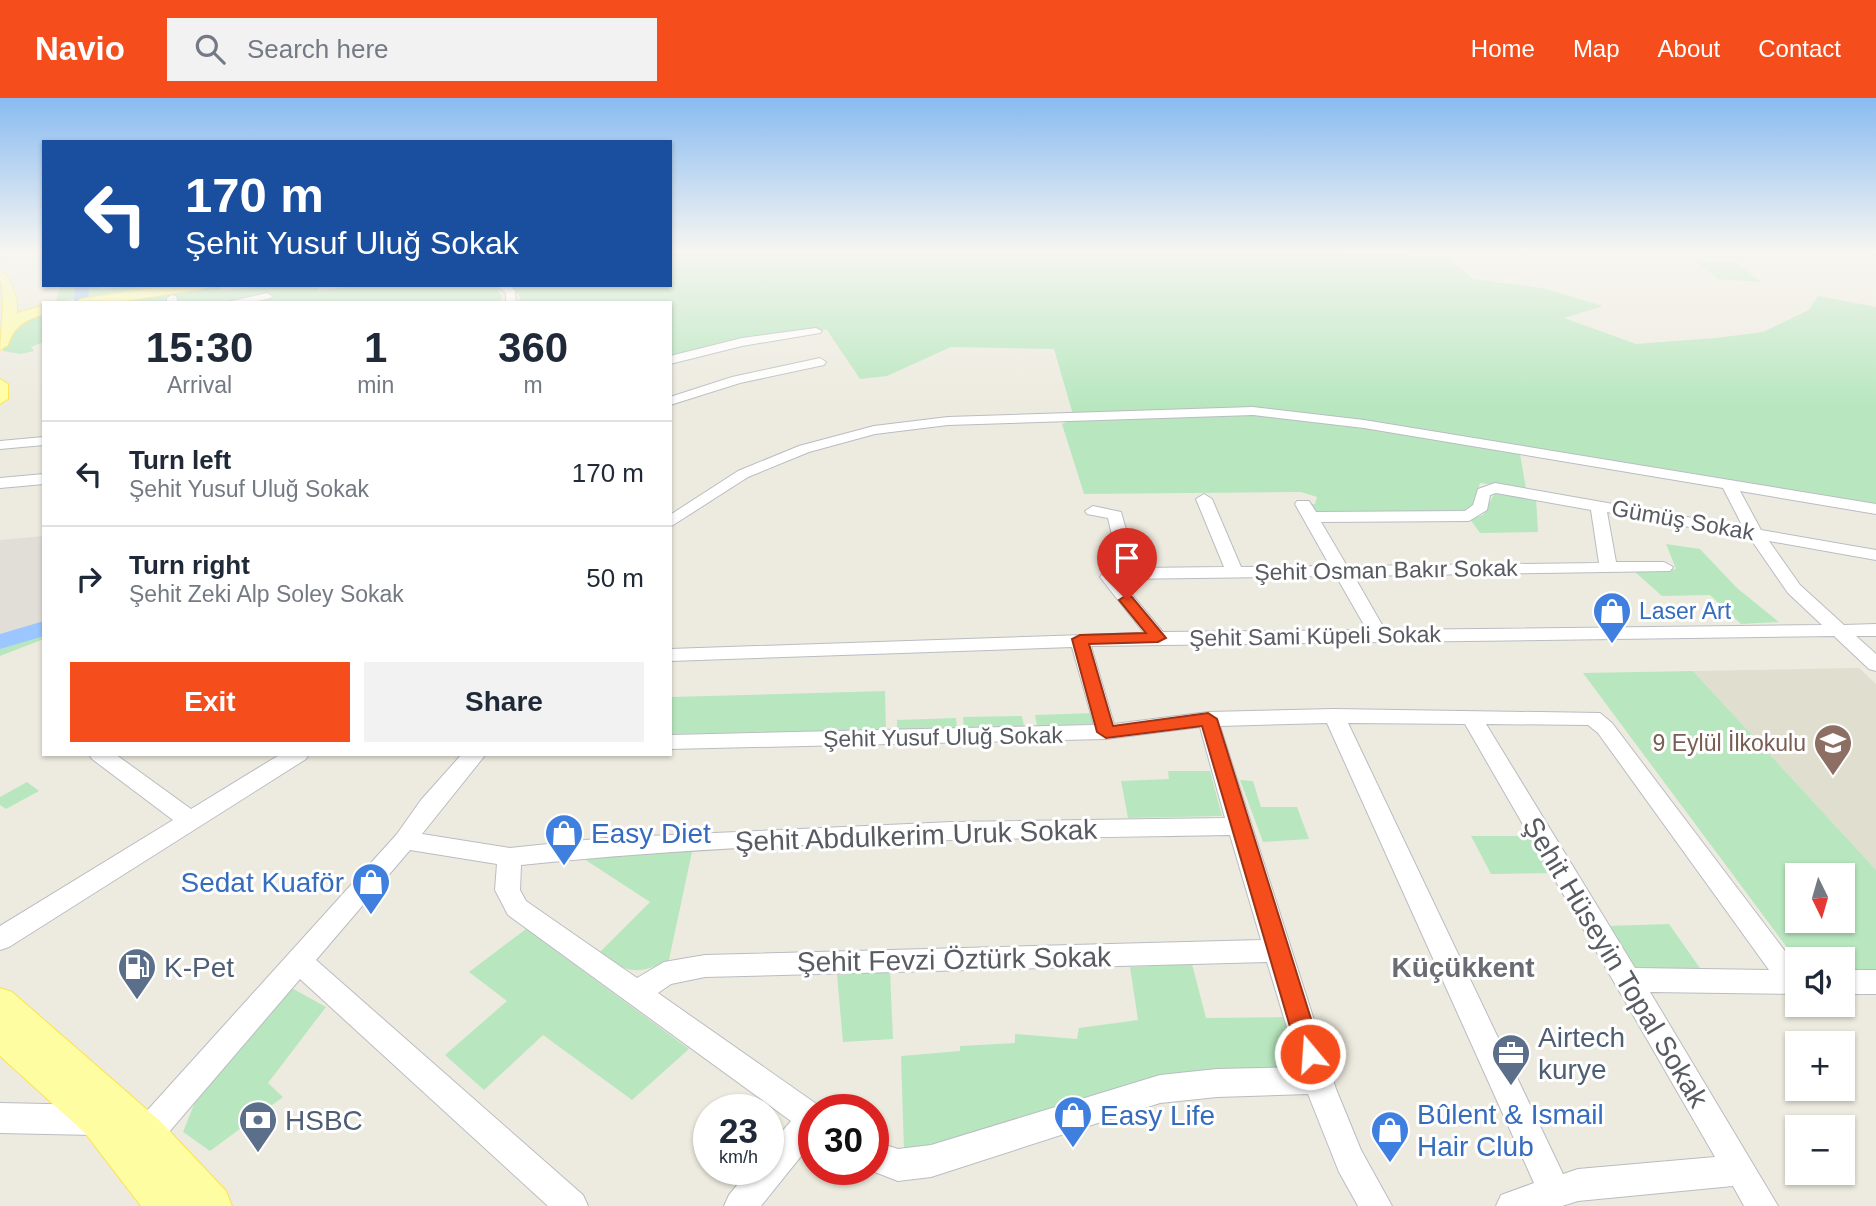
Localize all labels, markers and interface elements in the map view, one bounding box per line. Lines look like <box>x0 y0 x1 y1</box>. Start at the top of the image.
search box <box>167 18 657 81</box>
text: Navio <box>35 30 125 67</box>
icon: search <box>191 30 229 68</box>
text: Search here <box>247 34 389 64</box>
text: Home <box>1471 35 1535 62</box>
text: Map <box>1573 35 1620 62</box>
text: About <box>1658 35 1720 62</box>
text: Contact <box>1758 35 1841 62</box>
icon: left <box>70 168 161 259</box>
text: 170 m <box>185 168 324 222</box>
text: Şehit Yusuf Uluğ Sokak <box>185 225 519 261</box>
text: 15:30 <box>146 324 253 371</box>
text: 1 <box>364 324 387 371</box>
text: 360 <box>498 324 568 371</box>
text: Arrival <box>167 372 232 398</box>
text: min <box>357 372 394 398</box>
text: m <box>524 372 543 398</box>
text: Turn left <box>129 445 231 475</box>
icon: left <box>70 455 108 493</box>
text: 170 m <box>572 458 644 488</box>
text: Şehit Yusuf Uluğ Sokak <box>129 476 369 502</box>
street label: Gümüş Sokak <box>1610 495 1757 545</box>
pin <box>1097 528 1157 600</box>
icon: arrive <box>1108 539 1146 577</box>
text: Turn right <box>129 550 250 580</box>
street label: Şehit Osman Bakır Sokak <box>1254 555 1518 585</box>
icon: right <box>70 560 108 598</box>
text: 50 m <box>586 563 644 593</box>
text: Şehit Zeki Alp Soley Sokak <box>129 581 404 607</box>
shop icon: Laser Art <box>1591 590 1633 645</box>
place label: Laser Art <box>1639 598 1732 624</box>
street label: Şehit Sami Küpeli Sokak <box>1189 621 1442 651</box>
button: Exit <box>70 662 350 742</box>
button: Share <box>364 662 644 742</box>
street label: Şehit Yusuf Uluğ Sokak <box>823 722 1064 752</box>
school or university icon: 9 Eylül İlkokulu <box>1812 722 1854 777</box>
place label: 9 Eylül İlkokulu <box>1653 730 1806 756</box>
shop icon: Easy Diet <box>543 812 585 867</box>
street label: Şehit Hüseyin Topal Sokak <box>1517 812 1715 1114</box>
street label: Şehit Abdulkerim Uruk Sokak <box>734 814 1099 857</box>
place label: Easy Diet <box>591 818 711 849</box>
shop icon: Sedat Kuaför <box>350 861 392 916</box>
north arrow <box>1785 863 1855 933</box>
map controls <box>1785 863 1855 1185</box>
place label: Sedat Kuaför <box>181 867 344 898</box>
street label: Şehit Fevzi Öztürk Sokak <box>797 941 1112 978</box>
fuel station icon: K-Pet <box>116 946 158 1001</box>
button: sound <box>1785 947 1855 1017</box>
place label: K-Pet <box>164 952 234 983</box>
district label: Küçükkent <box>1391 952 1535 983</box>
position arrow <box>1273 1017 1347 1091</box>
place label: Airtech kurye <box>1538 1022 1625 1085</box>
button: + <box>1785 1031 1855 1101</box>
office icon: Airtech kurye <box>1490 1032 1532 1087</box>
speed limit sign: 30 <box>798 1094 889 1185</box>
shop icon: Easy Life <box>1052 1094 1094 1149</box>
bank icon: HSBC <box>237 1099 279 1154</box>
place label: Bûlent & Ismail Hair Club <box>1417 1099 1604 1162</box>
place label: Easy Life <box>1100 1100 1215 1131</box>
place label: HSBC <box>285 1105 363 1136</box>
shop icon: Bûlent & Ismail Hair Club <box>1369 1109 1411 1164</box>
text: 23 <box>719 1111 758 1150</box>
button: − <box>1785 1115 1855 1185</box>
text: km/h <box>719 1147 758 1167</box>

